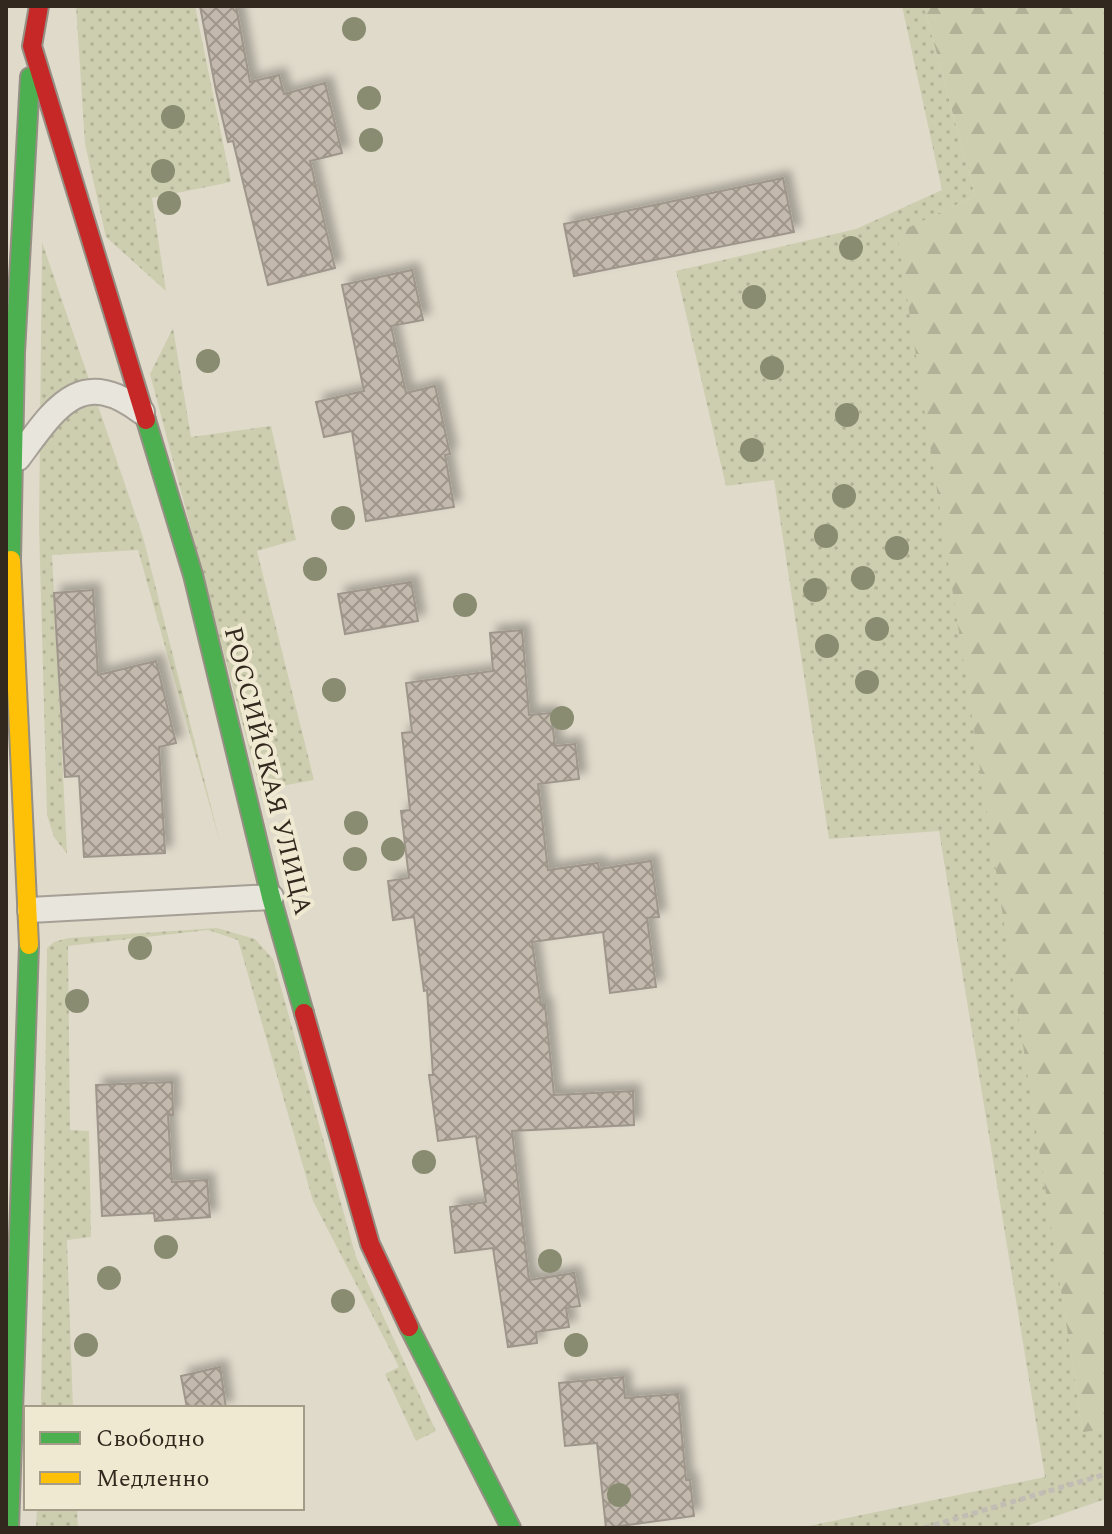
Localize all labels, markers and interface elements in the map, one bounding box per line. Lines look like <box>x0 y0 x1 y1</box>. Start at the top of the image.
street label: РОССИЙСКАЯ УЛИЦА <box>213 622 323 920</box>
legend <box>24 1406 304 1510</box>
text: Свободно <box>96 1421 205 1457</box>
text: Медленно <box>96 1461 209 1497</box>

